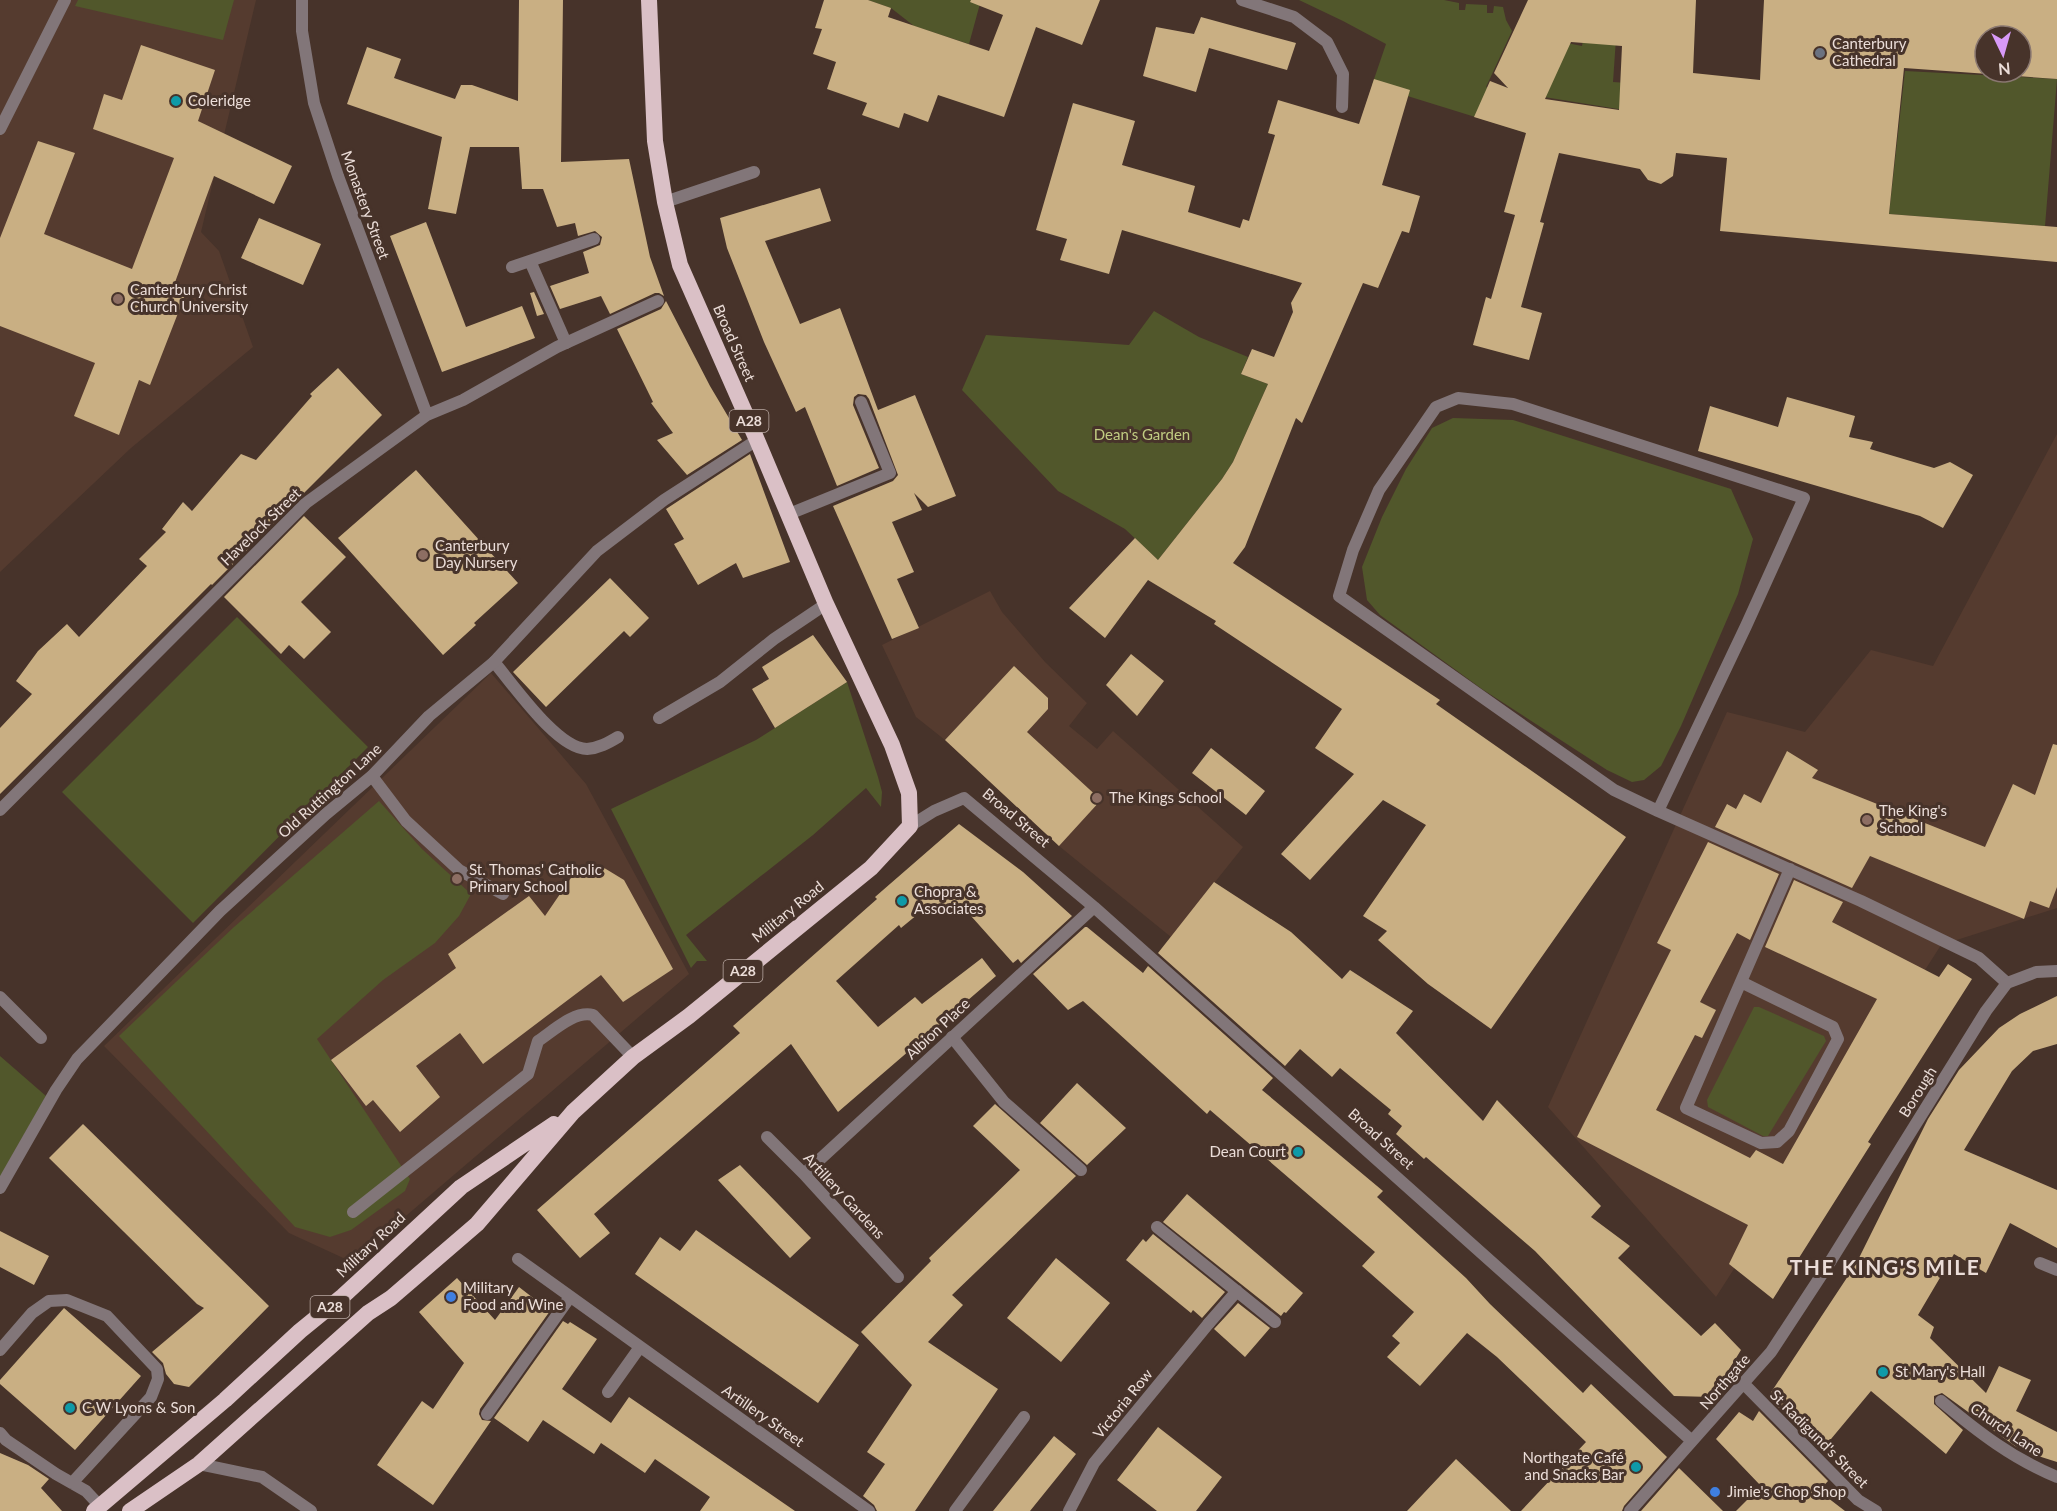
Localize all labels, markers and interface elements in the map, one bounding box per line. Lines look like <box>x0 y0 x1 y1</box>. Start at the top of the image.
north arrow <box>1973 24 2033 84</box>
place label: Canterbury Cathedral <box>1832 34 1907 69</box>
marker: Canterbury Cathedral <box>1813 46 1827 60</box>
text: N <box>1997 59 2011 79</box>
place label: Coleridge <box>188 91 251 109</box>
marker: Coleridge <box>169 94 183 108</box>
street label: Monastery Street <box>338 148 394 262</box>
place label: Canterbury Christ Church University <box>130 280 248 315</box>
marker: Canterbury Christ Church University <box>111 292 125 306</box>
street label: Broad Street <box>710 301 760 384</box>
road number: A28 <box>730 410 768 432</box>
park label: Dean's Garden <box>1094 425 1190 443</box>
street label: Havelock Street <box>217 483 304 569</box>
place label: Canterbury Day Nursery <box>435 536 518 571</box>
marker: Canterbury Day Nursery <box>416 548 430 562</box>
street label: Old Ruttington Lane <box>274 739 385 841</box>
street label: Broad Street <box>979 784 1054 851</box>
place label: The Kings School <box>1109 788 1222 806</box>
marker: The Kings School <box>1090 791 1104 805</box>
place label: The King's School <box>1879 801 1947 836</box>
marker: The King's School <box>1860 813 1874 827</box>
place label: St. Thomas' Catholic Primary School <box>469 860 602 895</box>
marker: St. Thomas' Catholic Primary School <box>450 872 464 886</box>
street label: Military Road <box>748 877 827 946</box>
place label: Chopra & Associates <box>914 882 984 917</box>
marker: Chopra & Associates <box>895 894 909 908</box>
road number: A28 <box>724 960 762 982</box>
street label: Albion Place <box>901 994 973 1063</box>
street label: Borough <box>1895 1063 1940 1120</box>
street label: Broad Street <box>1345 1104 1419 1173</box>
place label: Dean Court <box>1210 1142 1287 1160</box>
marker: Dean Court <box>1291 1145 1305 1159</box>
street label: Artillery Gardens <box>800 1149 889 1242</box>
street label: Military Road <box>332 1208 408 1281</box>
district label: THE KING'S MILE <box>1790 1254 1980 1279</box>
place label: Military Food and Wine <box>463 1278 563 1313</box>
marker: Military Food and Wine <box>444 1290 458 1304</box>
road number: A28 <box>310 1296 350 1318</box>
street label: Northgate <box>1695 1350 1753 1413</box>
place label: St Mary's Hall <box>1895 1362 1985 1380</box>
street label: Victoria Row <box>1089 1365 1156 1442</box>
marker: St Mary's Hall <box>1876 1365 1890 1379</box>
street label: Artillery Street <box>719 1380 809 1450</box>
street label: St Radigund's Street <box>1767 1385 1873 1492</box>
place label: C W Lyons & Son <box>82 1398 195 1416</box>
street label: Church Lane <box>1967 1399 2046 1460</box>
marker: C W Lyons & Son <box>63 1401 77 1415</box>
place label: Northgate Café and Snacks Bar <box>1523 1448 1625 1483</box>
marker: Northgate Café and Snacks Bar <box>1629 1460 1643 1474</box>
place label: Jimie's Chop Shop <box>1727 1482 1846 1500</box>
marker: Jimie's Chop Shop <box>1708 1485 1722 1499</box>

